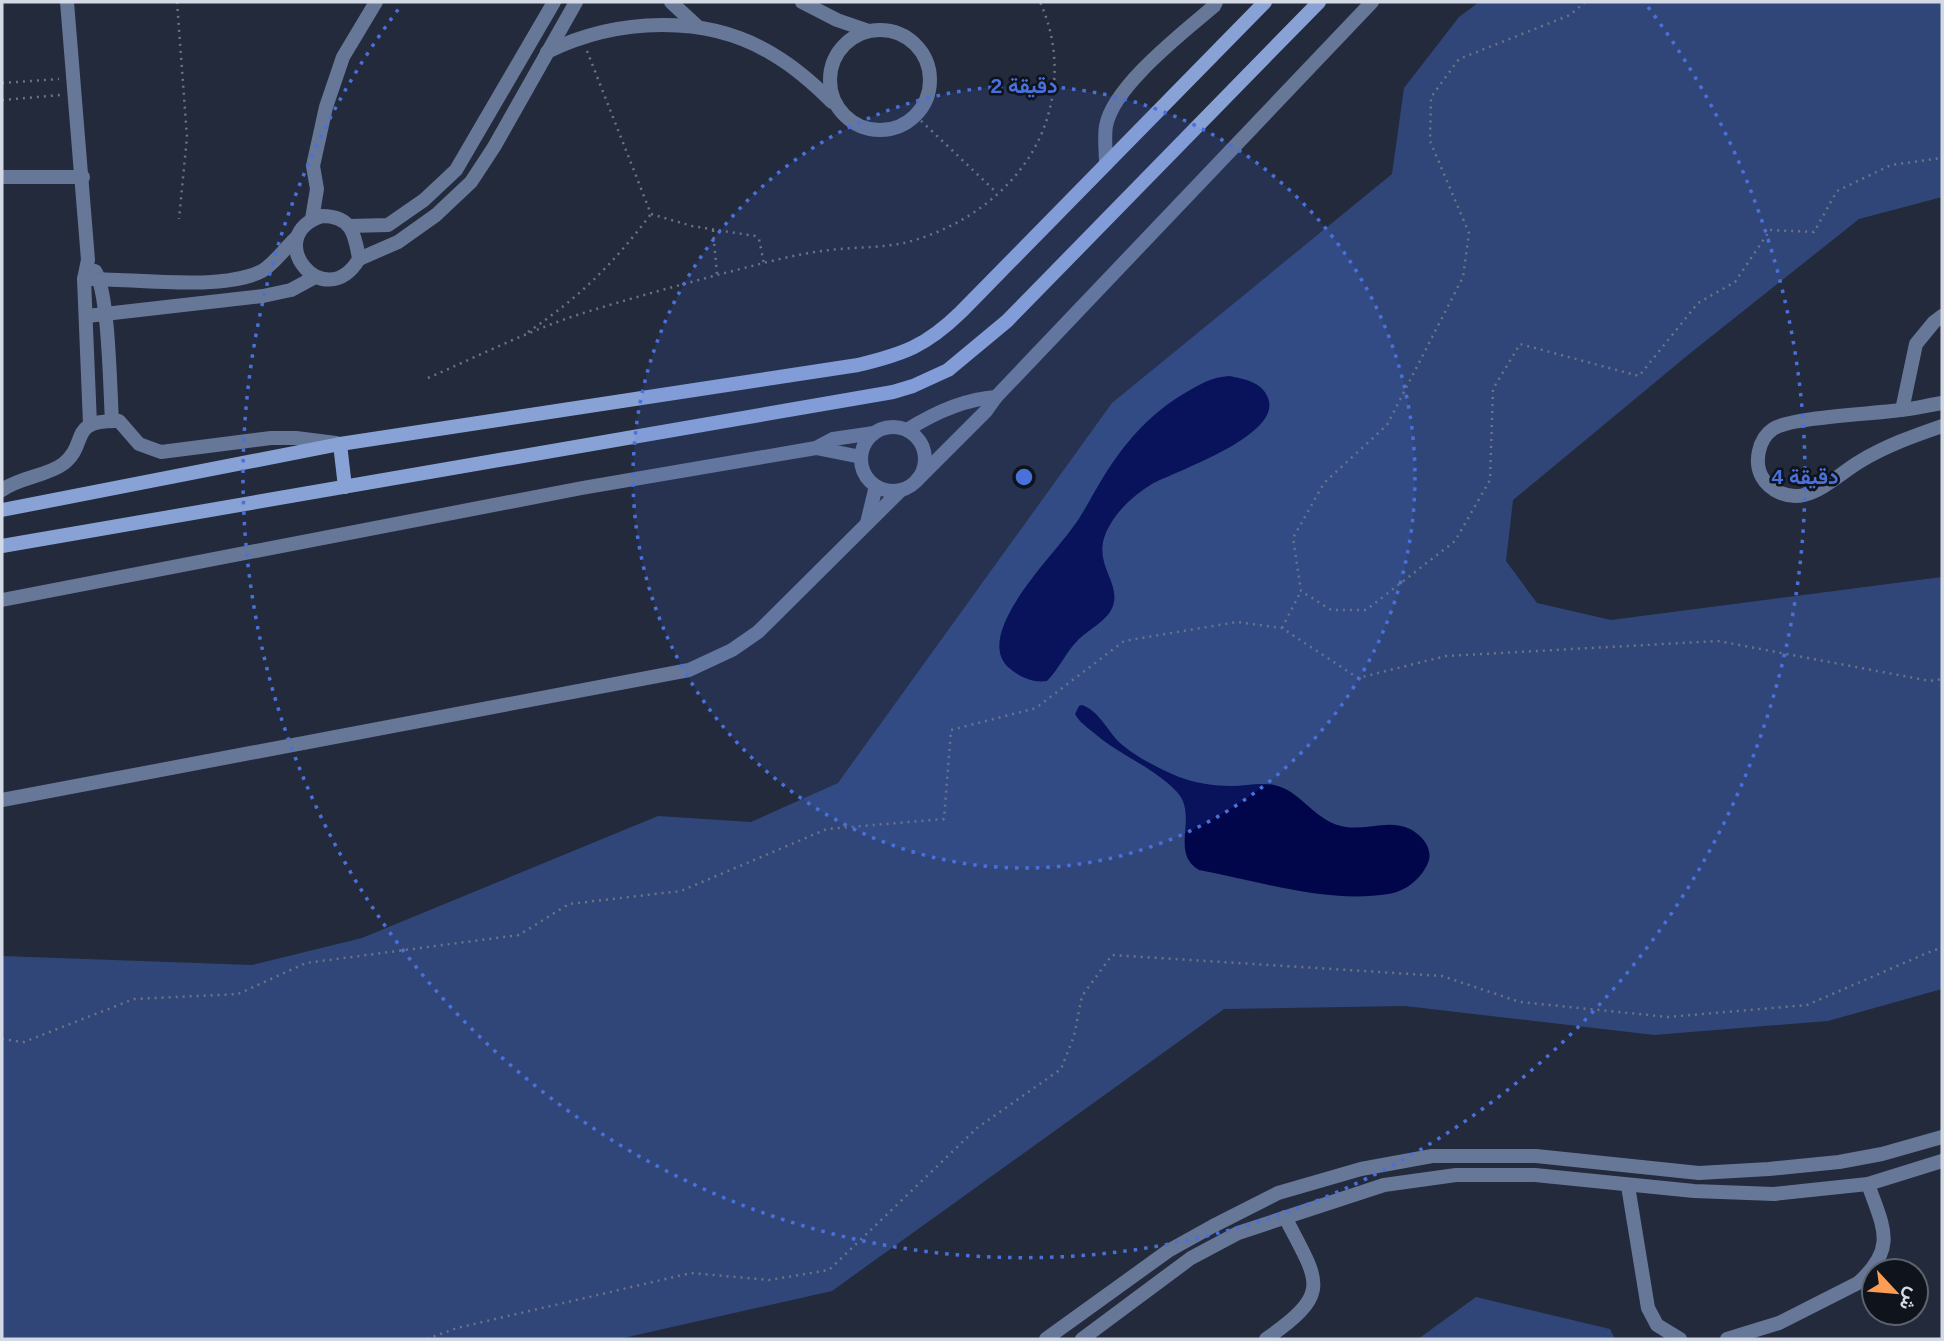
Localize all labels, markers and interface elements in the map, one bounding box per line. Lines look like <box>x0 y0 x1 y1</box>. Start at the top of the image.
text: 2 دقيقة <box>990 74 1058 98</box>
centre of rings <box>1012 465 1036 489</box>
text: 4 دقيقة <box>1771 465 1839 489</box>
north arrow <box>1860 1257 1930 1327</box>
text: ش <box>1894 1284 1924 1314</box>

